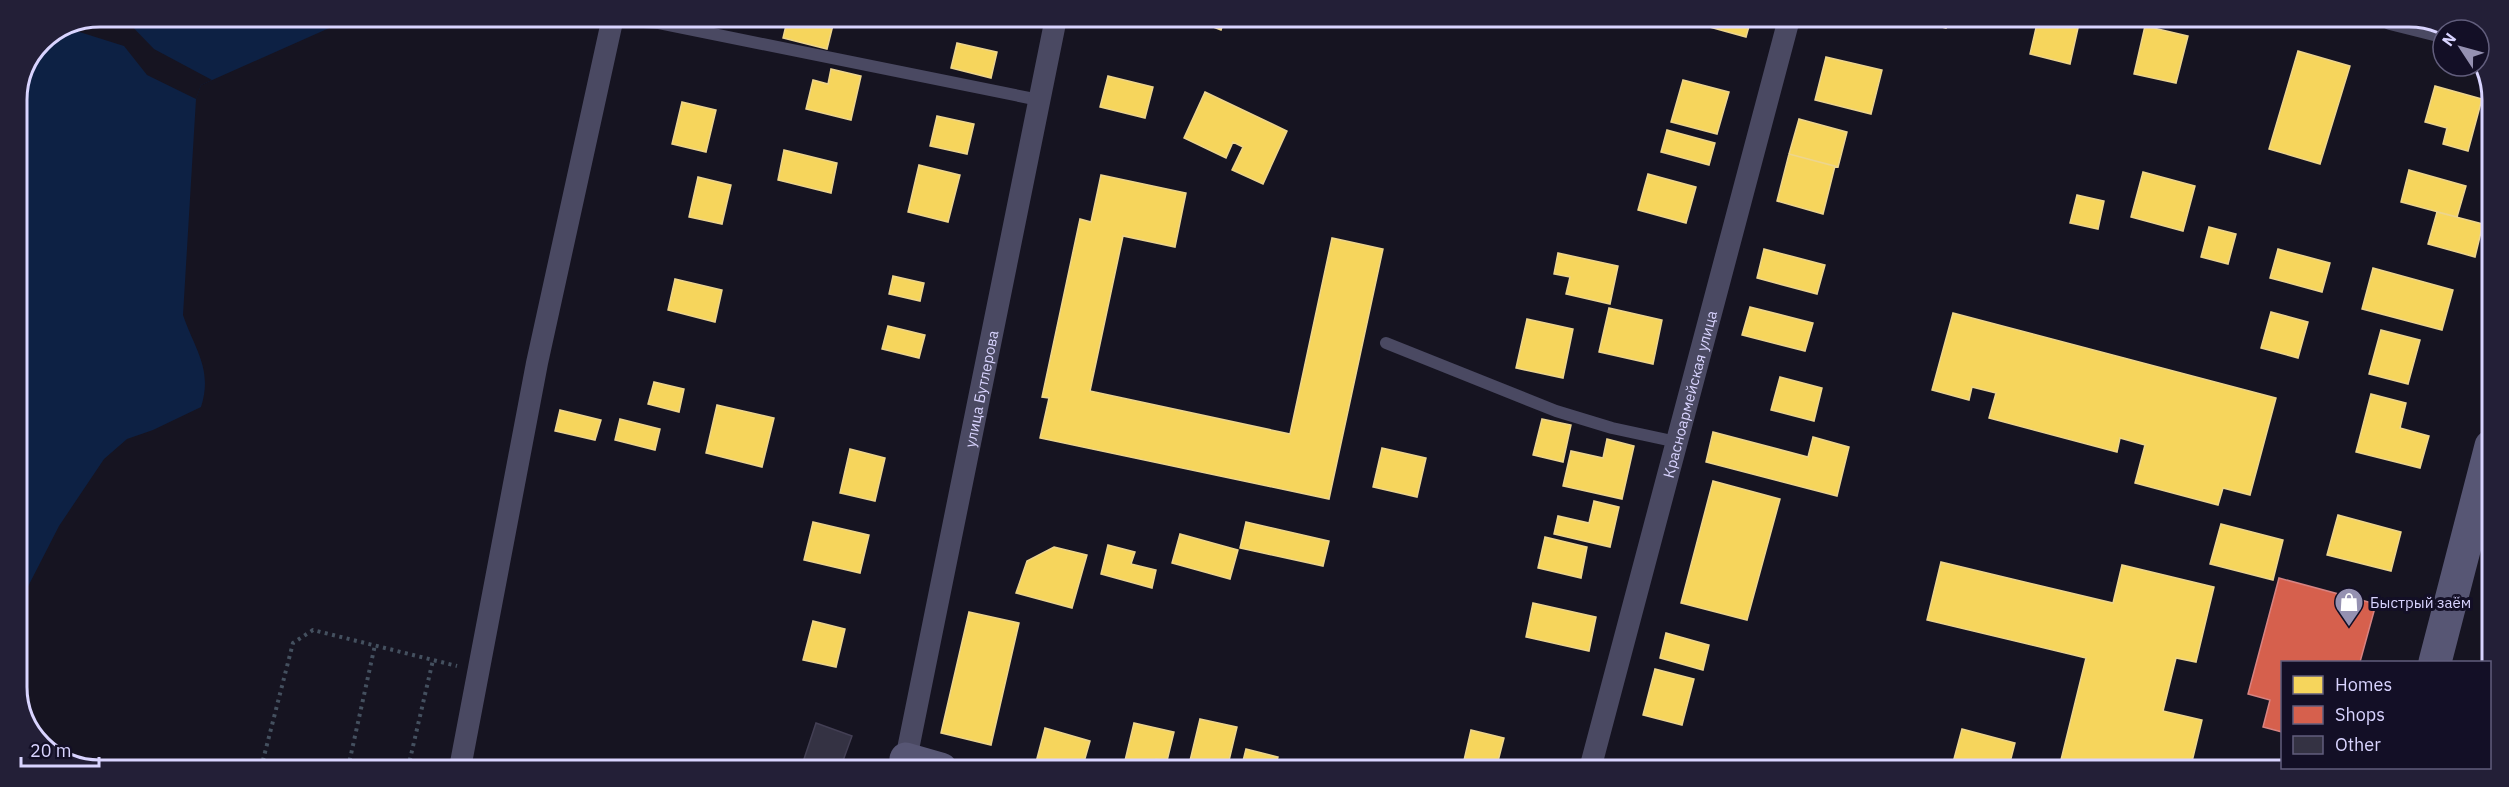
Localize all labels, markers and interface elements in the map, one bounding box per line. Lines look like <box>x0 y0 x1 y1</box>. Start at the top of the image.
north arrow <box>2431 18 2491 78</box>
text: N <box>2437 29 2460 50</box>
street label: Красноармейская улица <box>1658 308 1721 480</box>
street label: улица Бутлерова <box>960 329 1002 449</box>
shop icon: Быстрый заём <box>2333 586 2365 628</box>
place label: Быстрый заём <box>2370 593 2471 612</box>
legend <box>2281 661 2491 769</box>
text: Homes <box>2335 673 2392 696</box>
text: Shops <box>2335 703 2385 726</box>
scale bar <box>21 730 99 768</box>
text: Other <box>2335 733 2381 756</box>
text: 20 m <box>30 739 72 762</box>

